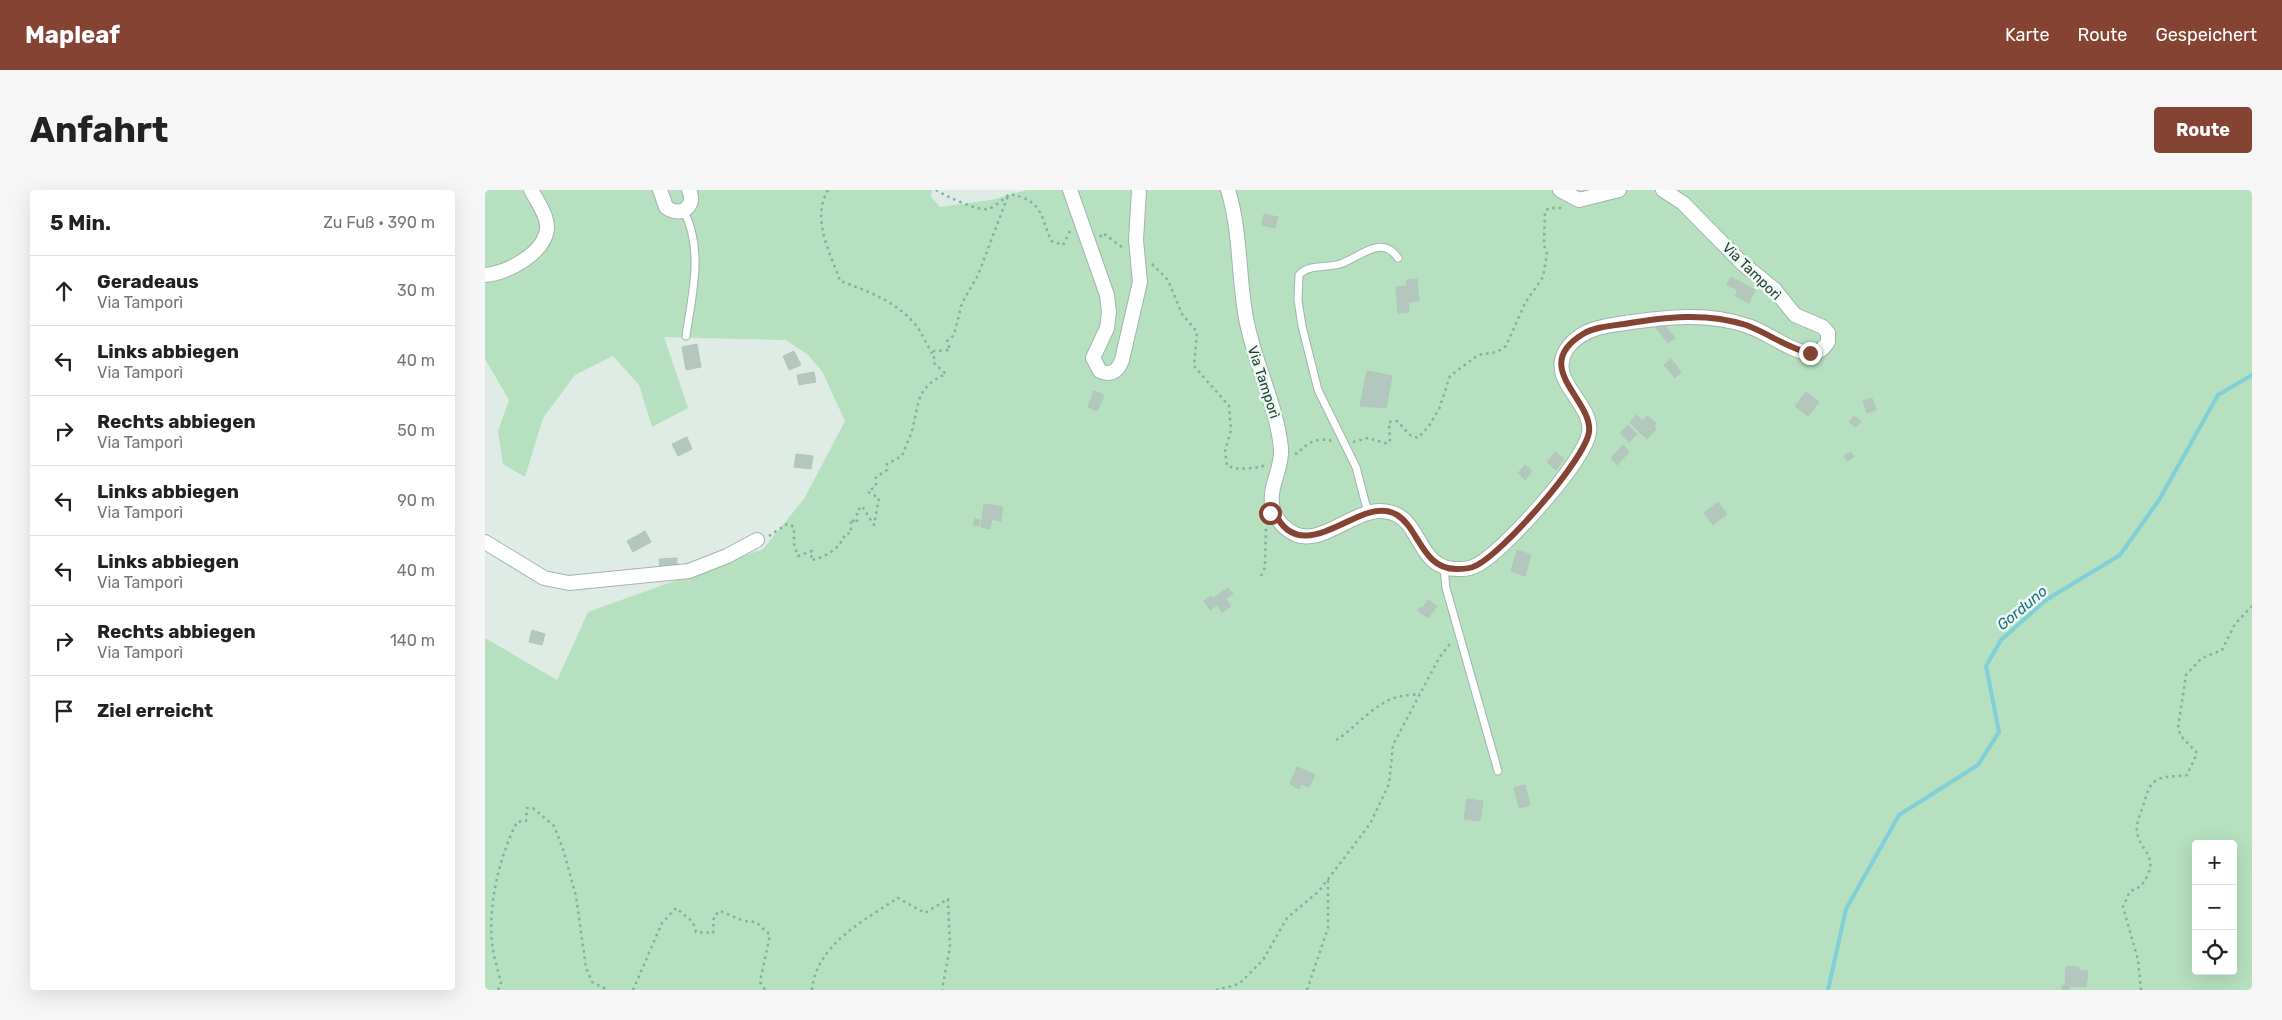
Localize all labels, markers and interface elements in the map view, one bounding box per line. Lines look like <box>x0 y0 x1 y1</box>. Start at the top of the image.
text: Mapleaf <box>25 21 120 49</box>
text: Karte <box>2005 24 2049 46</box>
text: Route <box>2077 24 2127 46</box>
text: Gespeichert <box>2155 24 2257 46</box>
button: Route <box>2154 107 2252 153</box>
text: Anfahrt <box>30 109 168 151</box>
text: 5 Min. <box>50 210 111 235</box>
text: Zu Fuß · 390 m <box>323 213 435 232</box>
street label: Via Tamporì <box>1719 239 1785 304</box>
text: Geradeaus <box>97 270 199 293</box>
icon: ahead <box>50 277 78 305</box>
text: 30 m <box>397 281 435 300</box>
text: Via Tamporì <box>97 293 183 312</box>
text: Links abbiegen <box>97 340 239 363</box>
route end <box>1799 342 1822 365</box>
street label: Via Tamporì <box>1244 344 1283 421</box>
icon: left <box>50 347 78 375</box>
text: 40 m <box>397 351 435 370</box>
text: Via Tamporì <box>97 363 183 382</box>
text: Rechts abbiegen <box>97 410 256 433</box>
icon: right <box>50 417 78 445</box>
text: 50 m <box>397 421 435 440</box>
text: Via Tamporì <box>97 433 183 452</box>
text: Links abbiegen <box>97 480 239 503</box>
icon: left <box>50 487 78 515</box>
text: 90 m <box>397 491 435 510</box>
route start <box>1259 502 1282 525</box>
text: Via Tamporì <box>97 503 183 522</box>
text: Links abbiegen <box>97 550 239 573</box>
icon: left <box>50 557 78 585</box>
text: 40 m <box>397 561 435 580</box>
text: Via Tamporì <box>97 573 183 592</box>
water label: Gorduno <box>1993 582 2051 634</box>
text: Rechts abbiegen <box>97 620 256 643</box>
icon: right <box>50 627 78 655</box>
text: 140 m <box>390 631 435 650</box>
text: Via Tamporì <box>97 643 183 662</box>
icon: arrive <box>50 697 78 725</box>
text: Ziel erreicht <box>97 699 213 722</box>
map controls <box>2192 840 2237 975</box>
button: + <box>2192 840 2237 885</box>
button: − <box>2192 885 2237 930</box>
button: locate <box>2192 930 2237 975</box>

